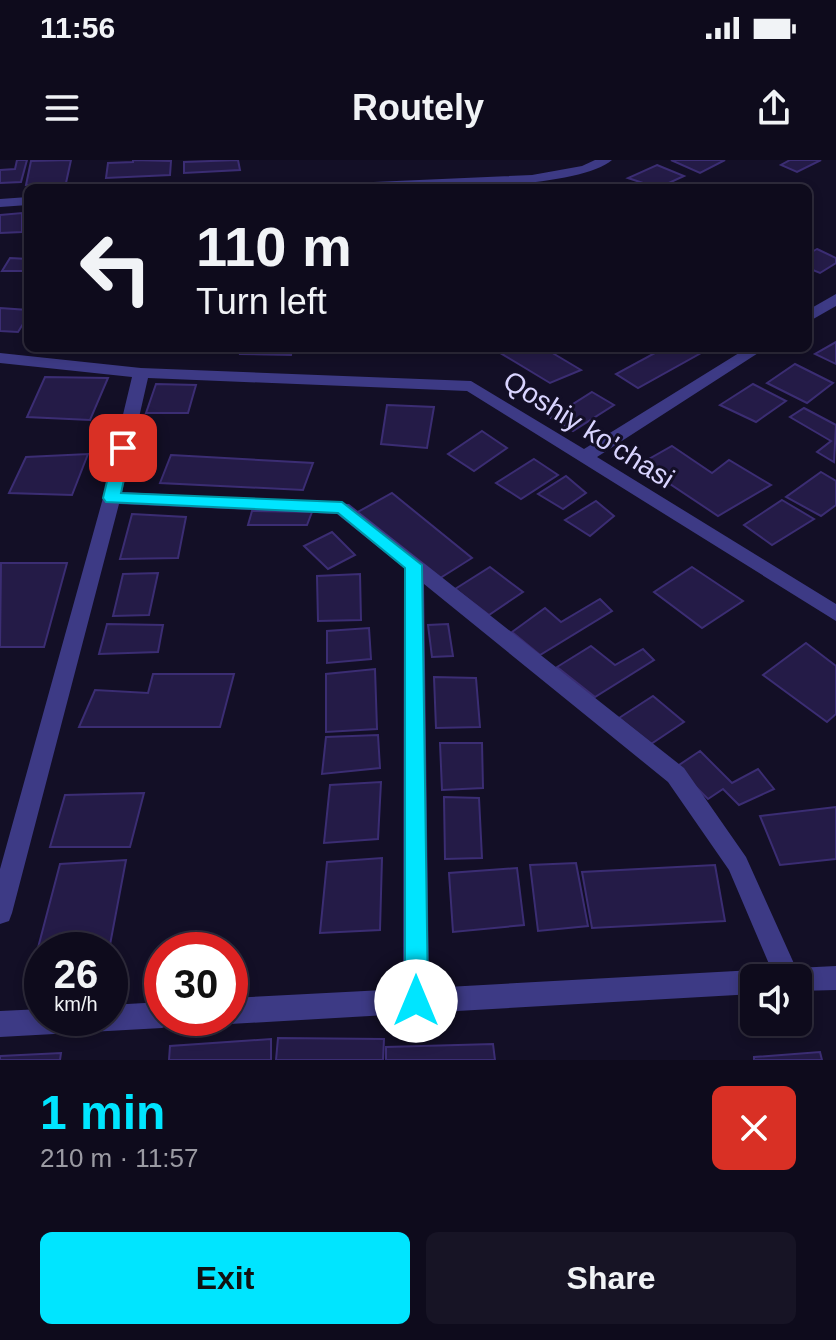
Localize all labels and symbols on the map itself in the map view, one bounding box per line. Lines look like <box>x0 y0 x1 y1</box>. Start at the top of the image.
street label: Qoshiy ko'chasi <box>498 365 680 494</box>
pin <box>89 414 157 482</box>
speed limit sign: 30 <box>144 932 248 1036</box>
position arrow <box>374 959 458 1043</box>

